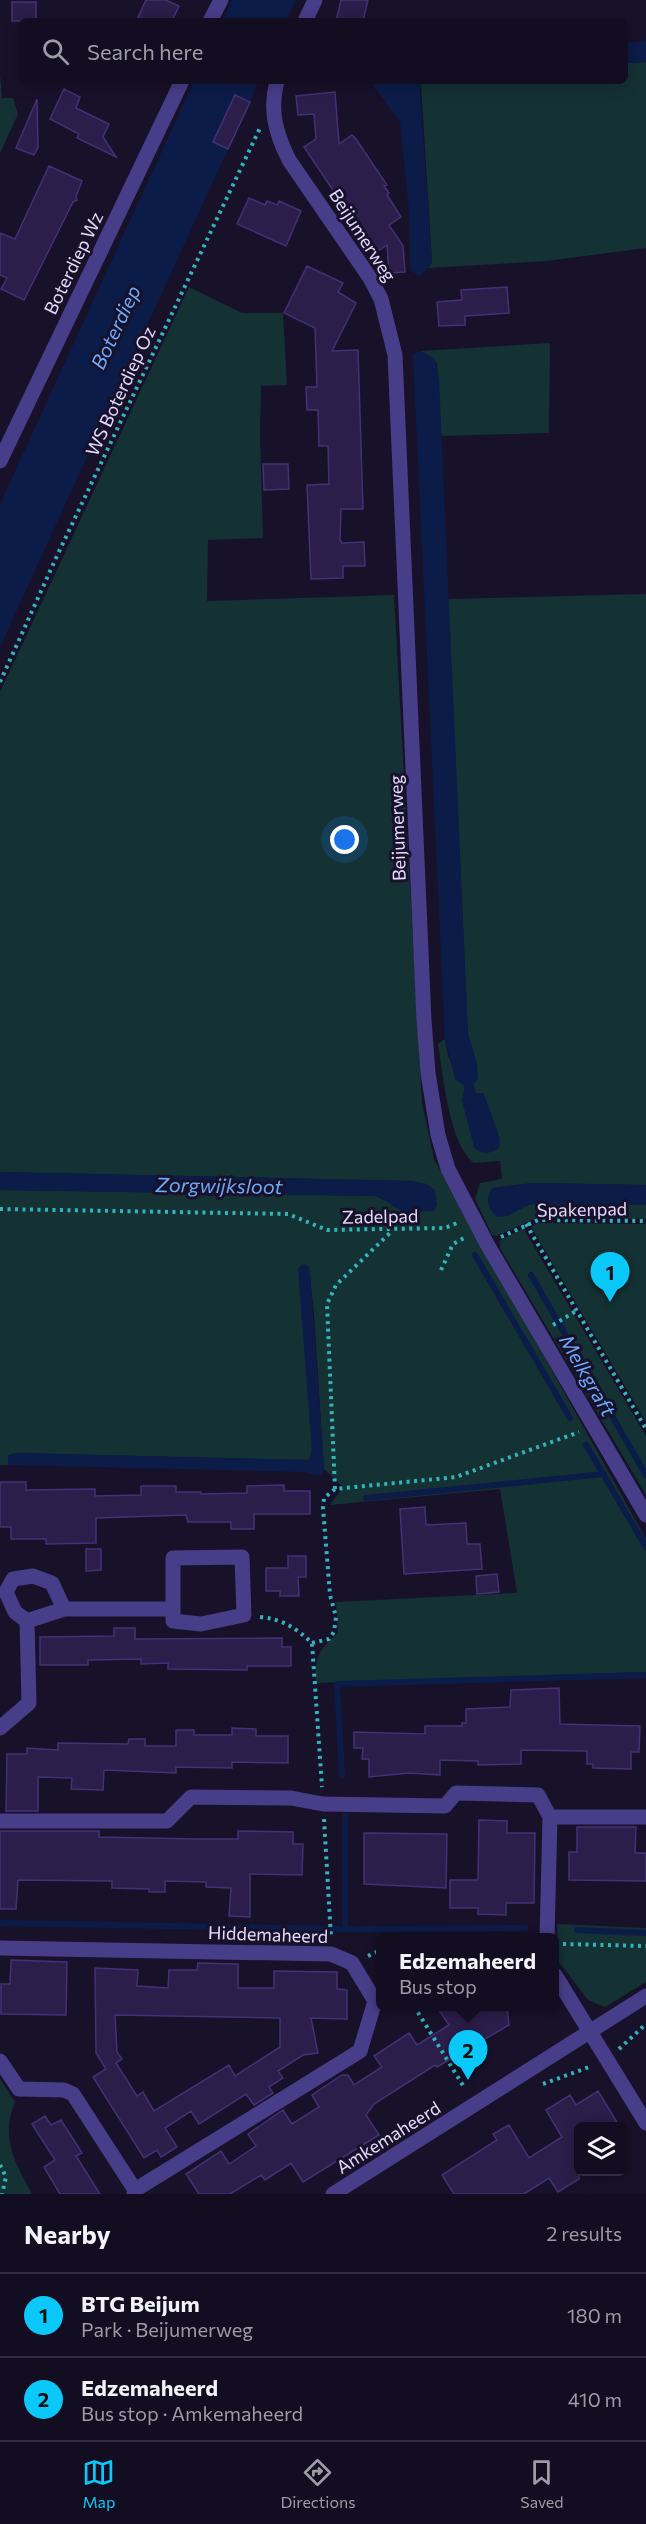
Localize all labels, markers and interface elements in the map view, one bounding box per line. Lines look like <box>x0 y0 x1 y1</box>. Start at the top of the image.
search box <box>18 18 628 84</box>
icon: search <box>39 35 72 68</box>
text: Search here <box>87 38 203 65</box>
street label: Beijumerweg <box>325 185 401 286</box>
street label: Boterdiep Wz <box>39 208 107 318</box>
water label: Boterdiep <box>85 281 145 373</box>
street label: WS Boterdiep Oz <box>80 323 160 459</box>
street label: Beijumerweg <box>384 774 410 881</box>
your location <box>330 825 359 854</box>
water label: Zorgwijksloot <box>154 1172 284 1198</box>
street label: Spakenpad <box>537 1197 627 1221</box>
street label: Zadelpad <box>342 1204 418 1228</box>
pin: 1 <box>590 1252 630 1302</box>
water label: Melkgraft <box>555 1330 621 1421</box>
street label: Hiddemaheerd <box>208 1921 328 1947</box>
popup <box>376 1933 559 2011</box>
text: Edzemaheerd <box>399 1947 536 1974</box>
text: Bus stop <box>399 1974 477 1998</box>
pin: 2 <box>448 2030 488 2080</box>
street label: Amkemaheerd <box>332 2096 444 2178</box>
map controls <box>574 2122 628 2176</box>
button: layers <box>574 2122 628 2176</box>
text: Nearby <box>24 2218 111 2249</box>
text: 2 results <box>546 2221 622 2245</box>
text: BTG Beijum <box>81 2290 200 2317</box>
text: 1 <box>39 2303 48 2327</box>
text: 180 m <box>567 2303 622 2327</box>
text: Park · Beijumerweg <box>81 2317 253 2341</box>
text: Edzemaheerd <box>81 2374 218 2401</box>
text: 2 <box>38 2387 49 2411</box>
text: 410 m <box>568 2387 622 2411</box>
text: Bus stop · Amkemaheerd <box>81 2401 303 2425</box>
tab: Map <box>82 2456 115 2511</box>
tab: Directions <box>280 2456 355 2511</box>
tab: Saved <box>520 2456 564 2511</box>

